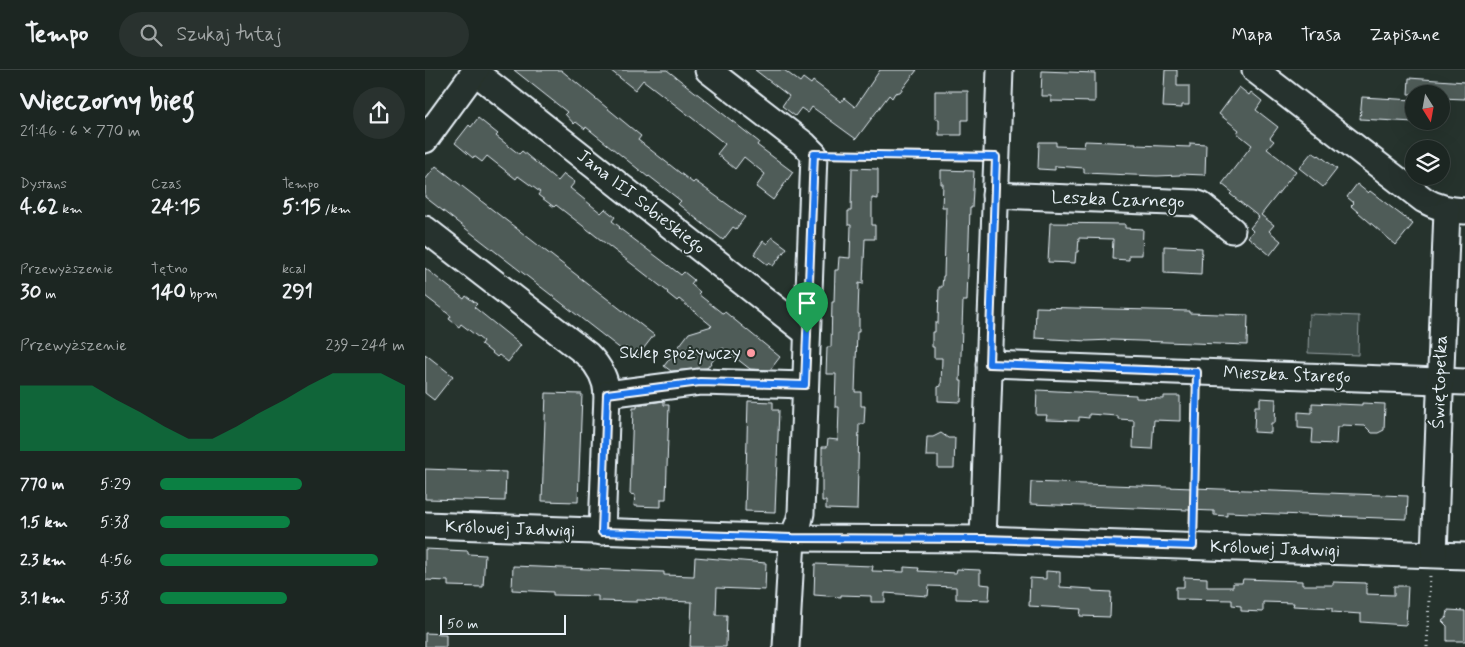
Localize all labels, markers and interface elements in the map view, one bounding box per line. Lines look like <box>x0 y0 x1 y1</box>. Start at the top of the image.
search box <box>119 12 469 57</box>
text: Tempo <box>25 19 89 50</box>
icon: search <box>137 21 165 49</box>
text: Szukaj tutaj <box>177 22 282 47</box>
text: Mapa <box>1232 23 1273 47</box>
text: Trasa <box>1301 23 1341 47</box>
text: Zapisane <box>1369 23 1440 47</box>
text: Wieczorny bieg <box>20 83 195 120</box>
north arrow <box>1405 85 1450 130</box>
map controls <box>1405 85 1450 185</box>
button: share <box>353 87 405 139</box>
text: 21:46 · 6 × 770 m <box>20 121 141 142</box>
button: layers <box>1405 140 1450 185</box>
street label: Jana III Sobieskiego <box>570 144 710 261</box>
text: Dystans <box>20 175 67 193</box>
text: Czas <box>151 175 181 193</box>
text: Tempo <box>282 175 319 193</box>
street label: Leszka Czarnego <box>1051 186 1185 215</box>
text: 4.62 <box>20 193 58 221</box>
text: 24:15 <box>151 193 200 221</box>
text: 5:15 <box>282 193 321 221</box>
text: km <box>58 200 83 218</box>
text: /km <box>321 200 351 218</box>
text: Przewyższenie <box>20 260 113 278</box>
text: Tętno <box>151 260 188 278</box>
text: kcal <box>282 260 306 278</box>
text: 30 <box>20 278 42 306</box>
text: 140 <box>151 278 186 306</box>
text: 291 <box>282 278 313 306</box>
pin <box>786 282 828 333</box>
text: m <box>42 285 56 303</box>
text: bpm <box>186 285 218 303</box>
icon: arrive <box>793 289 821 317</box>
text: Przewyższenie <box>20 335 127 356</box>
text: 239–244 m <box>326 335 405 356</box>
street label: Świętopełka <box>1426 335 1454 429</box>
place label: Sklep spożywczy <box>619 341 741 365</box>
marker: Sklep spożywczy <box>745 347 757 359</box>
street label: Mieszka Starego <box>1223 361 1351 391</box>
text: 770 m <box>20 474 64 495</box>
text: 5:29 <box>100 474 131 495</box>
text: 1.5 km <box>20 512 68 533</box>
text: 5:38 <box>100 512 130 533</box>
street label: Królowej Jadwigi <box>444 515 576 543</box>
street label: Królowej Jadwigi <box>1209 535 1341 563</box>
text: 2.3 km <box>20 550 66 571</box>
text: 4:56 <box>100 550 132 571</box>
text: 3.1 km <box>20 588 65 609</box>
text: 5:38 <box>100 588 130 609</box>
scale bar <box>440 612 566 635</box>
text: 50 m <box>447 615 478 633</box>

